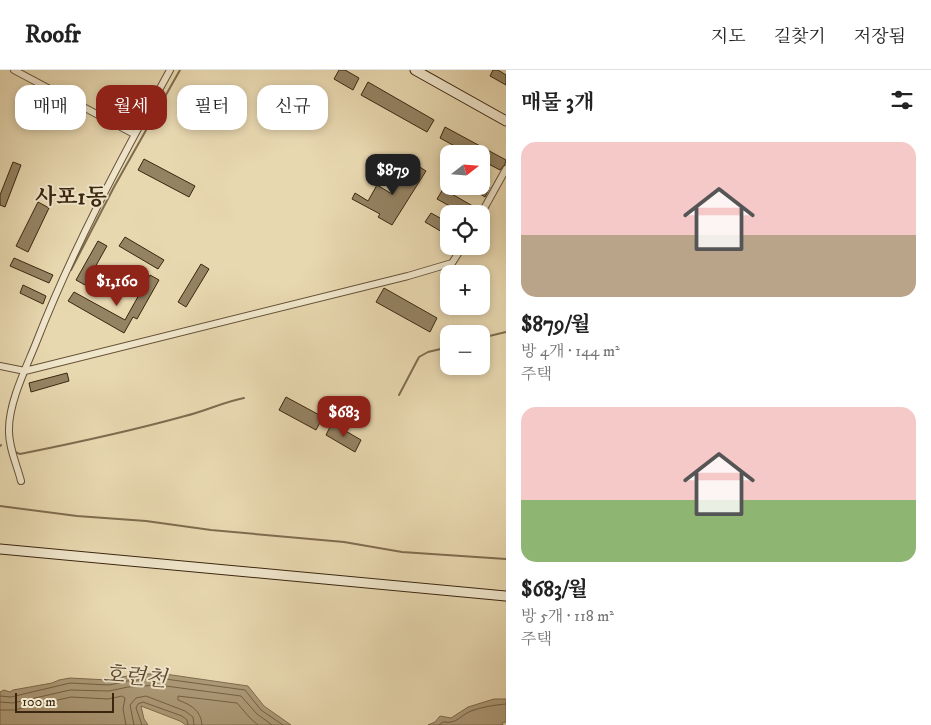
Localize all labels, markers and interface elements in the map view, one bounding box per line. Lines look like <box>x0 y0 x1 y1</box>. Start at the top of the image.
text: Roofr <box>25 20 81 50</box>
text: 지도 <box>711 26 746 48</box>
text: 길찾기 <box>774 26 826 48</box>
text: 저장됨 <box>854 26 906 48</box>
chip: 매매 <box>15 85 86 130</box>
chip: 월세 <box>96 85 167 130</box>
chip: 필터 <box>177 85 247 130</box>
chip: 신규 <box>257 85 328 130</box>
icon: filters <box>888 86 916 114</box>
text: 매물 3개 <box>521 90 594 116</box>
north arrow <box>440 145 490 195</box>
map controls <box>440 145 490 375</box>
pin: $879 <box>363 154 423 196</box>
text: $879 <box>376 160 410 180</box>
icon: home <box>674 174 764 264</box>
district label: 사포1동 <box>35 184 107 211</box>
button: locate <box>440 205 490 255</box>
pin: $1,160 <box>76 264 158 307</box>
button: + <box>440 265 490 315</box>
text: $1,160 <box>96 271 138 291</box>
text: $879/월 <box>521 312 591 338</box>
button: − <box>440 325 490 375</box>
text: 방 4개 · 144 m² <box>521 341 620 361</box>
text: 주택 <box>521 364 552 384</box>
pin: $683 <box>314 396 374 438</box>
text: $683 <box>328 402 360 422</box>
icon: home <box>674 439 764 529</box>
text: $683/월 <box>521 577 588 603</box>
text: 방 5개 · 118 m² <box>521 606 614 626</box>
text: 주택 <box>521 629 552 649</box>
water label: 호련천 <box>102 661 170 693</box>
scale bar <box>15 690 114 713</box>
text: 100 m <box>22 693 56 711</box>

